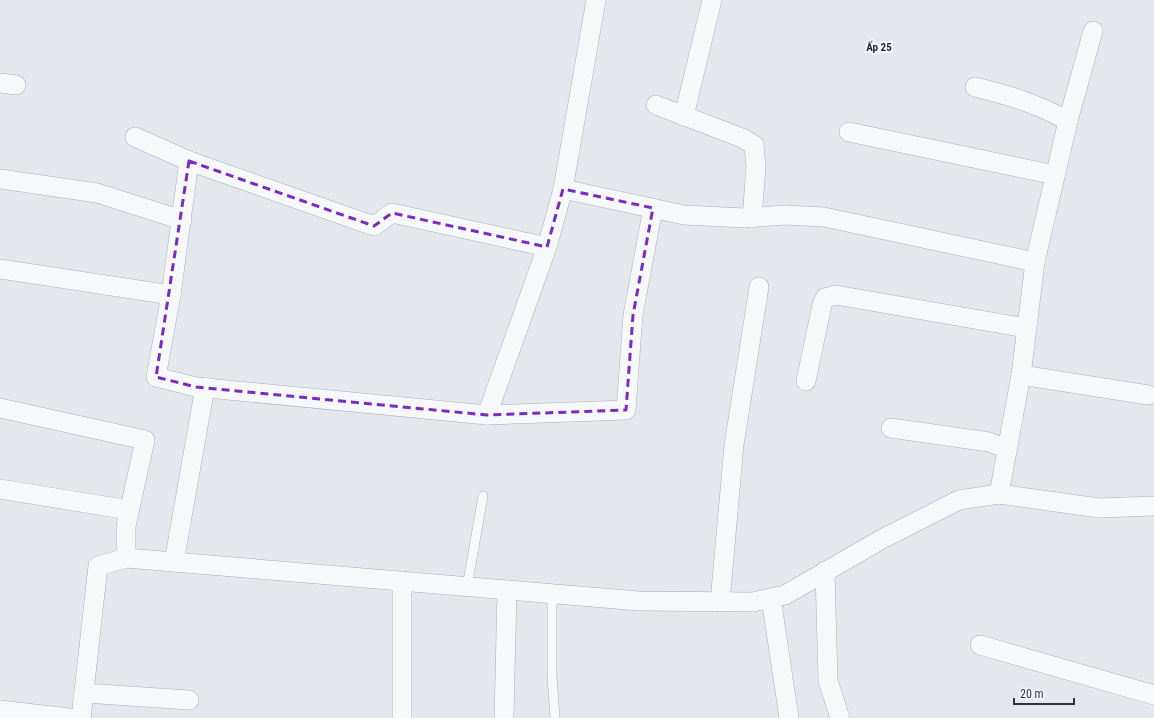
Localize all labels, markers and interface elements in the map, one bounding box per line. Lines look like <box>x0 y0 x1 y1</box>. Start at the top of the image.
district label: Ấp 25 <box>866 40 892 54</box>
scale bar <box>1014 680 1074 706</box>
text: 20 m <box>1020 687 1044 701</box>

